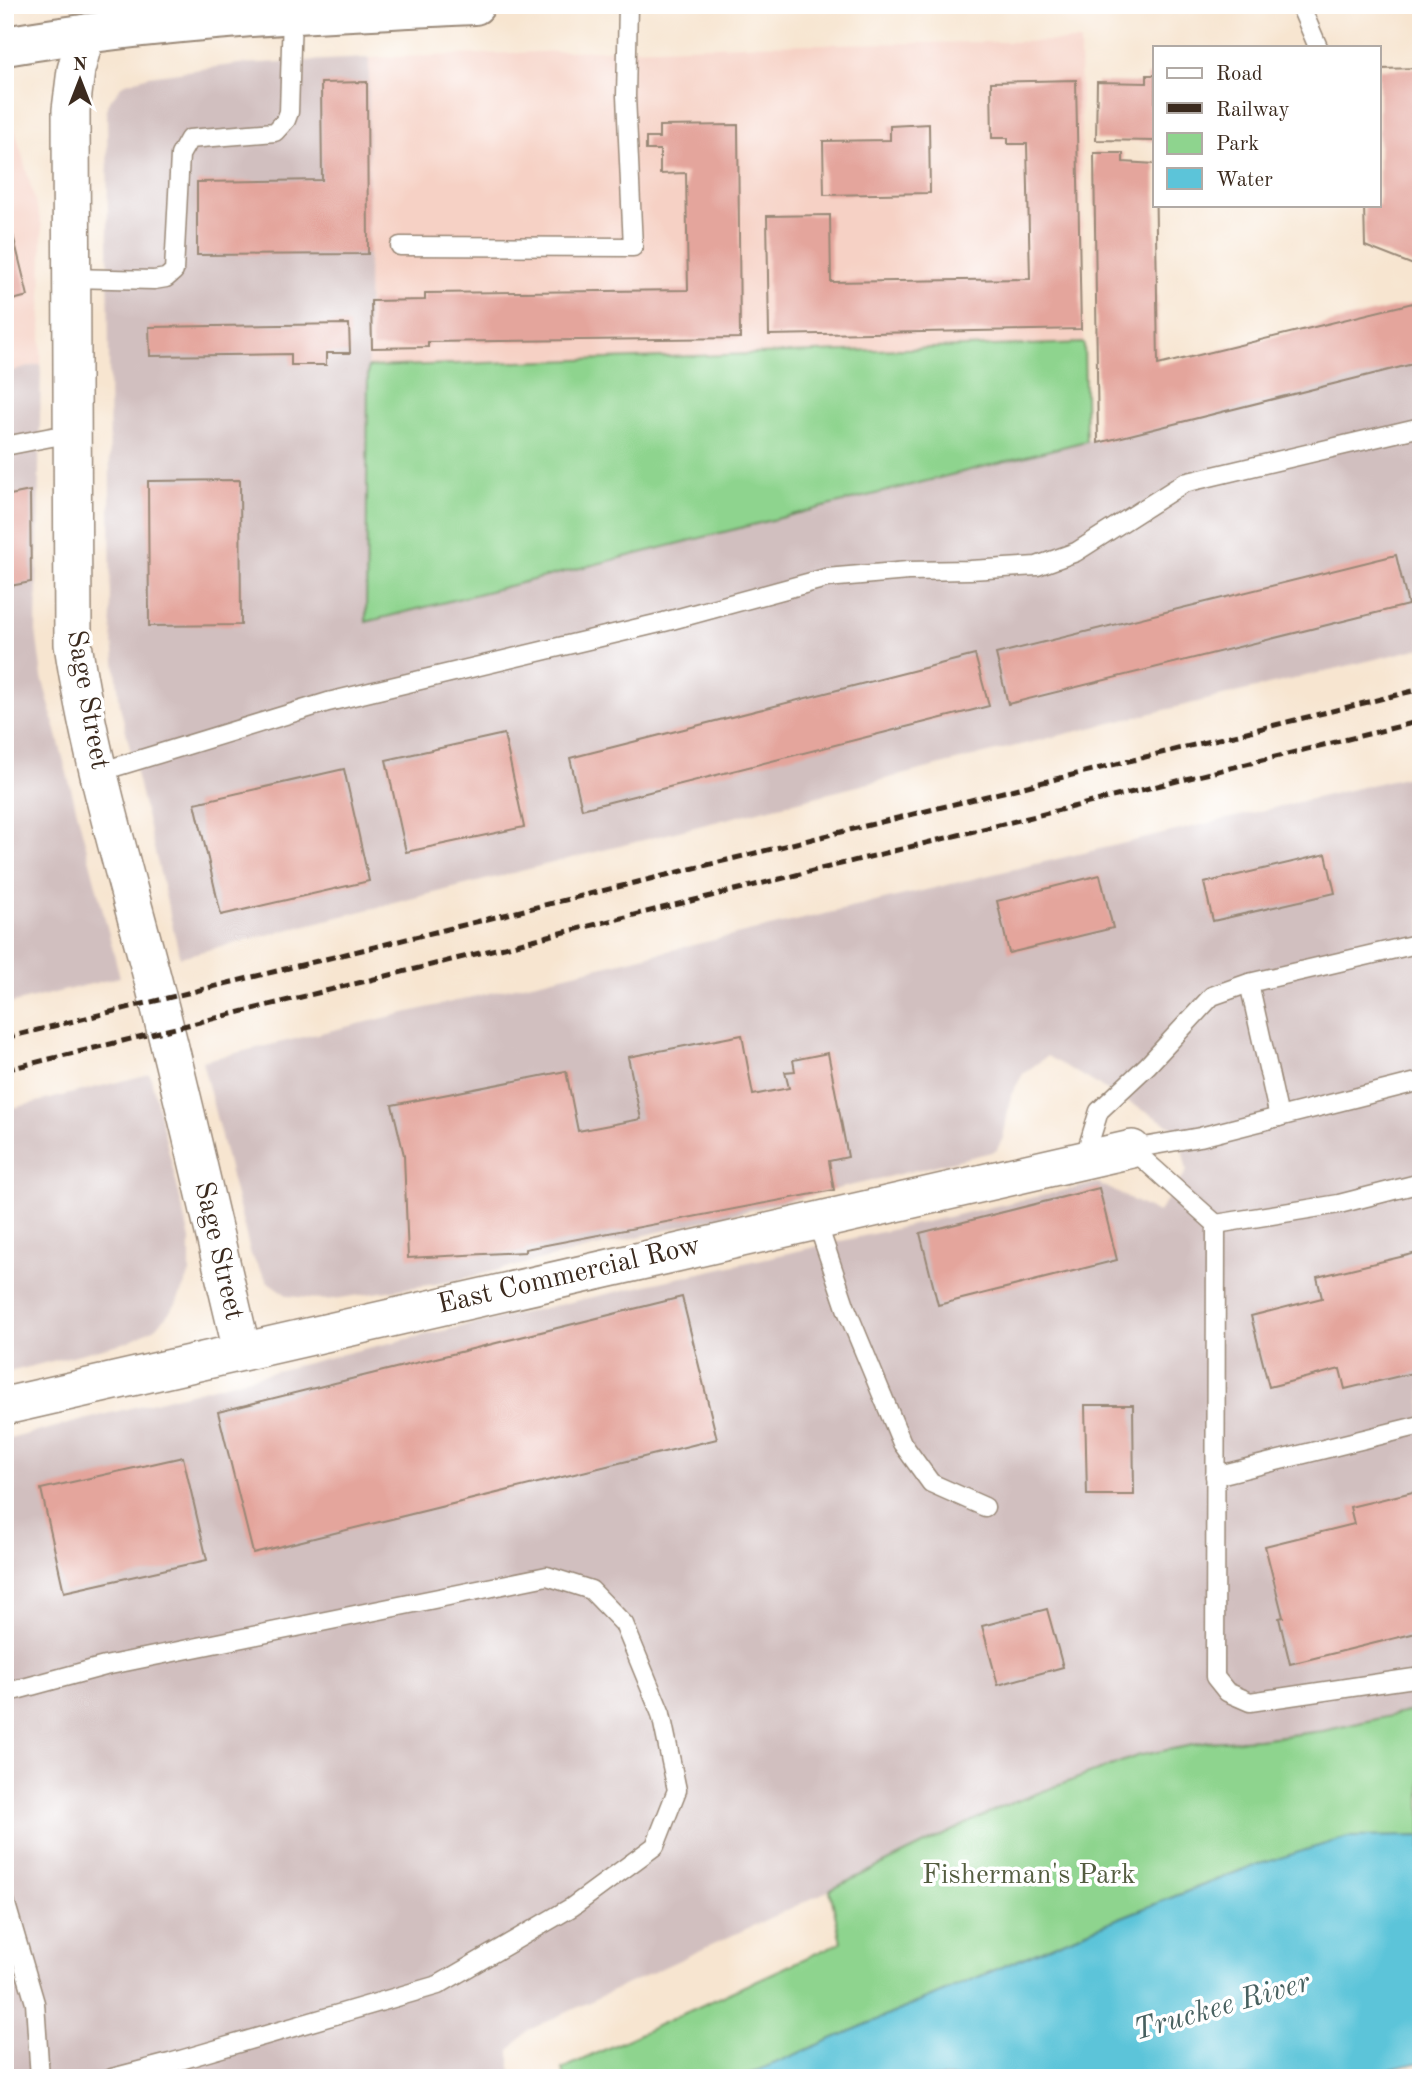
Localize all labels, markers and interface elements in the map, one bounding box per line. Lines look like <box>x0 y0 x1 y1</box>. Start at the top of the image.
north arrow <box>46 46 116 116</box>
legend <box>1153 46 1380 206</box>
text: N <box>73 56 88 75</box>
text: Road <box>1216 64 1263 85</box>
text: Railway <box>1216 100 1290 121</box>
text: Park <box>1216 134 1259 155</box>
text: Water <box>1216 170 1273 191</box>
street label: Sage Street <box>61 628 113 772</box>
street label: Sage Street <box>188 1179 248 1323</box>
street label: East Commercial Row <box>435 1232 703 1320</box>
park label: Fisherman's Park <box>922 1862 1136 1890</box>
water label: Truckee River <box>1130 1967 1315 2047</box>

